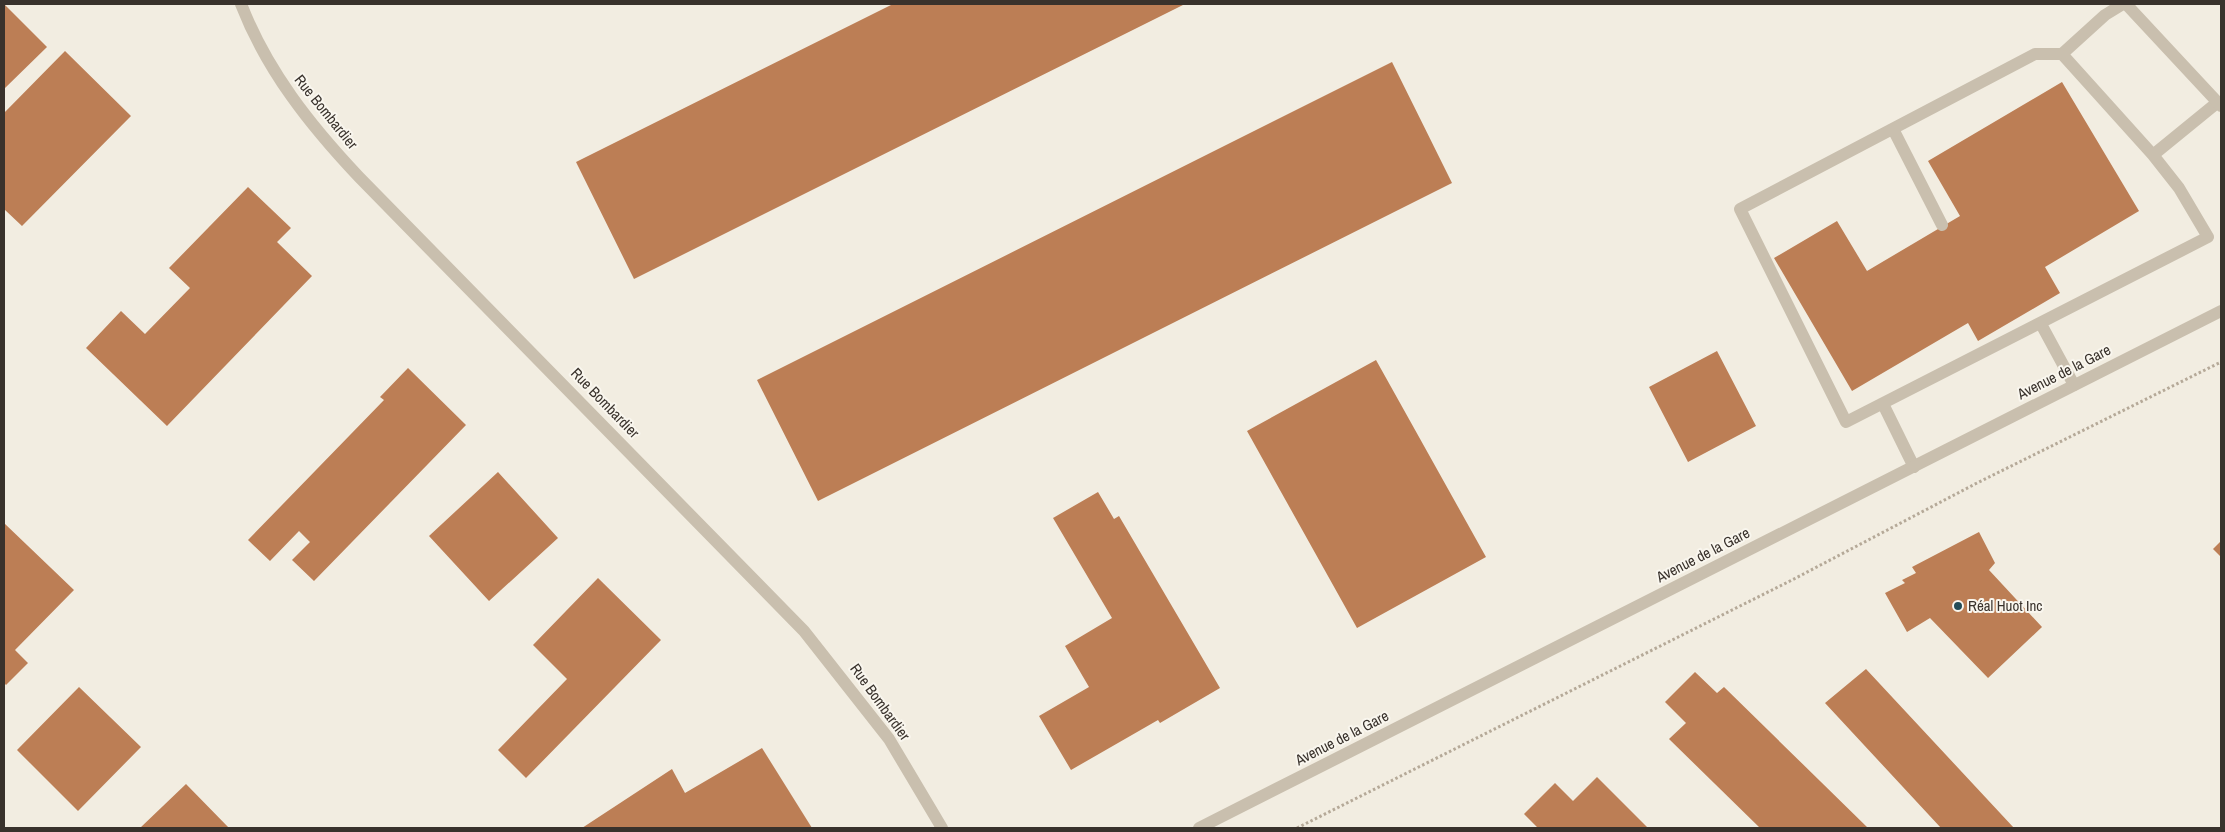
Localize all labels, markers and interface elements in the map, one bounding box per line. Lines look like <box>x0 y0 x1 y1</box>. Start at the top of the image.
street label: Rue Bombardier <box>290 70 363 153</box>
street label: Avenue de la Gare <box>2013 339 2114 405</box>
street label: Rue Bombardier <box>566 363 644 442</box>
street label: Avenue de la Gare <box>1652 522 1753 588</box>
place label: Réal Huot Inc <box>1968 595 2043 616</box>
marker: Réal Huot Inc <box>1952 600 1964 612</box>
street label: Rue Bombardier <box>845 659 915 744</box>
street label: Avenue de la Gare <box>1291 705 1392 771</box>

